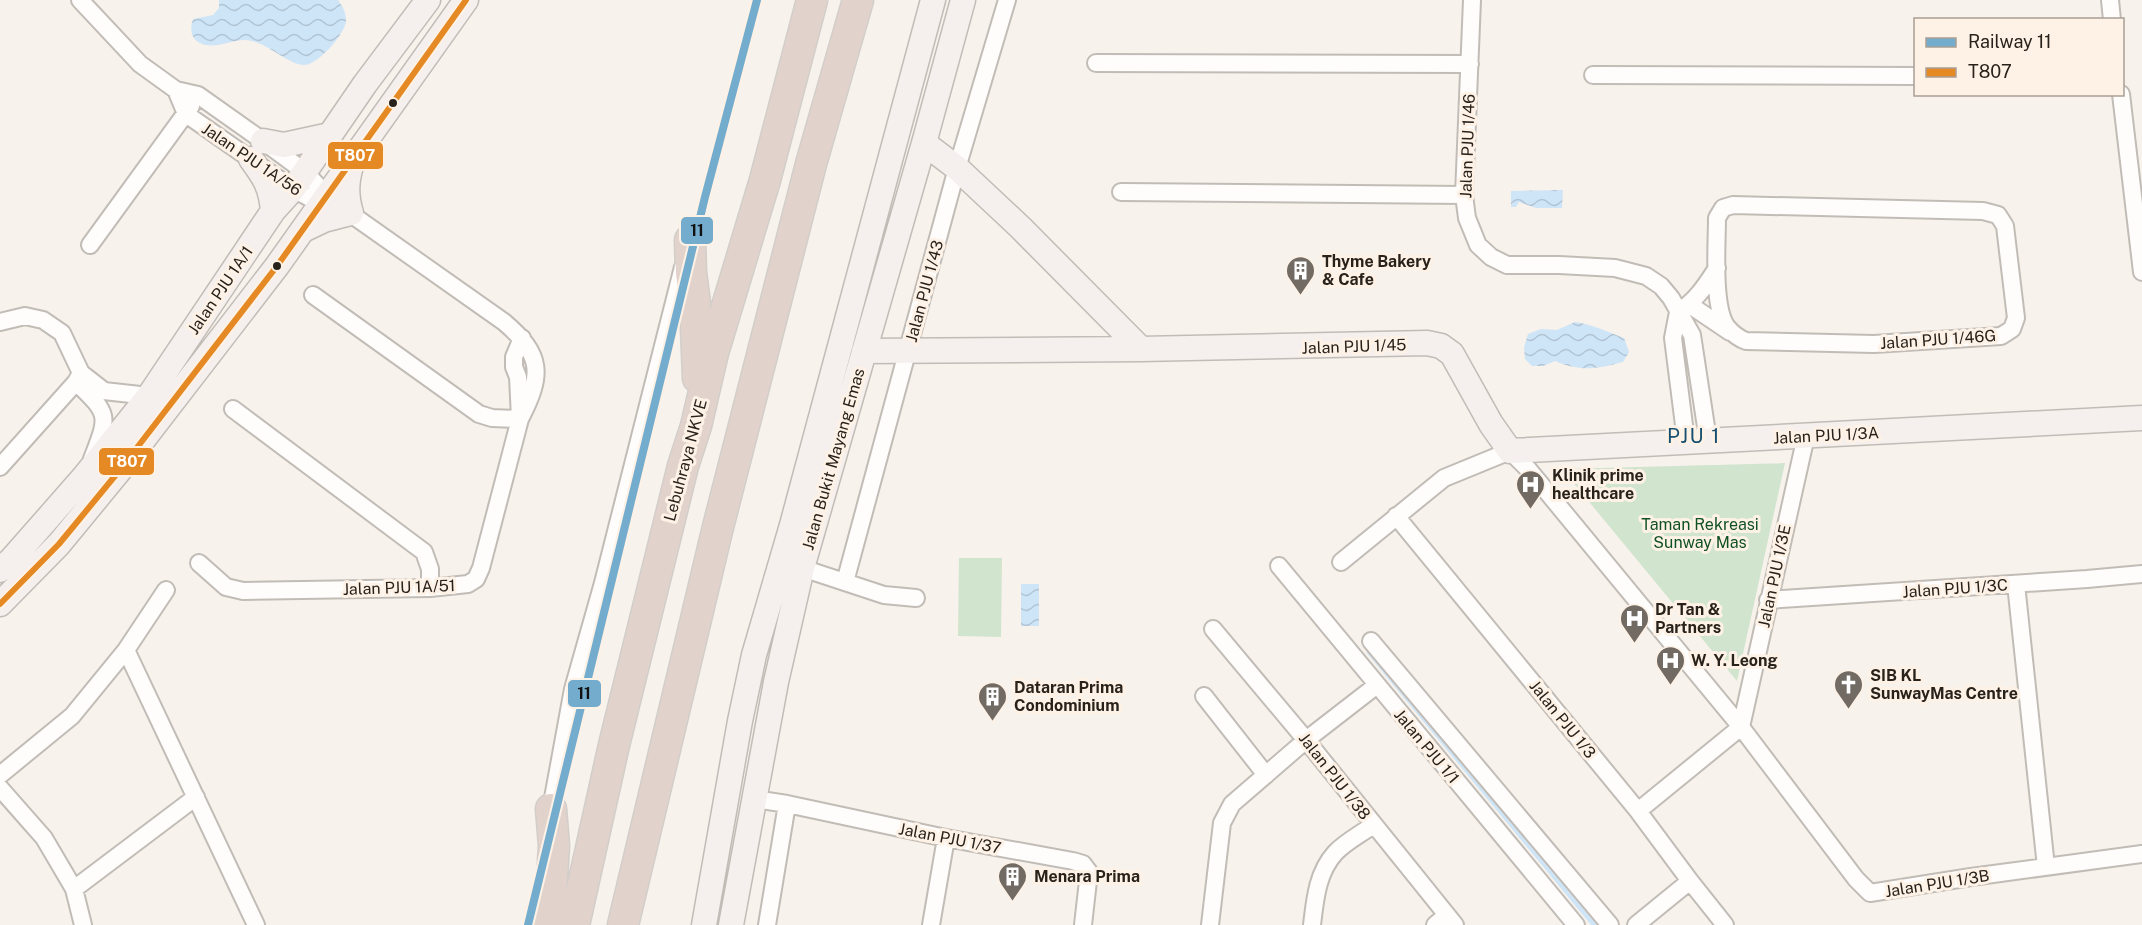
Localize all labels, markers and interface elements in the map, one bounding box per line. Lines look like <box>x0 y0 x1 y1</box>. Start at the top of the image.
legend <box>1914 18 2124 96</box>
text: Railway 11 <box>1968 31 2052 52</box>
text: T807 <box>1968 61 2012 82</box>
street label: Jalan PJU 1/46 <box>1456 93 1479 199</box>
unlabelled marker <box>387 97 399 109</box>
street label: Jalan PJU 1A/56 <box>198 119 305 200</box>
line badge: T807 <box>327 141 384 170</box>
text: T807 <box>335 146 375 165</box>
line badge: 11 <box>680 216 714 245</box>
text: 11 <box>690 221 704 240</box>
street label: Jalan PJU 1/43 <box>902 238 947 344</box>
street label: Jalan PJU 1A/1 <box>184 242 257 338</box>
place label: Thyme Bakery & Cafe <box>1322 252 1431 289</box>
building icon: Thyme Bakery & Cafe <box>1285 254 1317 296</box>
unlabelled marker <box>271 260 283 272</box>
street label: Jalan PJU 1/46G <box>1879 326 1997 353</box>
street label: Jalan PJU 1/45 <box>1301 335 1407 358</box>
street label: Jalan Bukit Mayang Emas <box>798 366 869 552</box>
street label: Lebuhraya NKVE <box>660 397 711 523</box>
street label: Jalan PJU 1/3A <box>1773 423 1879 448</box>
district label: PJU 1 <box>1667 424 1721 448</box>
line badge: T807 <box>98 447 155 476</box>
text: T807 <box>107 452 147 471</box>
place label: Klinik prime healthcare <box>1552 466 1644 503</box>
hospital icon: Klinik prime healthcare <box>1515 468 1547 510</box>
park label: Taman Rekreasi Sunway Mas <box>1641 515 1759 552</box>
street label: Jalan PJU 1/3E <box>1754 523 1795 629</box>
street label: Jalan PJU 1/3C <box>1902 575 2008 602</box>
street label: Jalan PJU 1A/51 <box>342 576 456 599</box>
place label: Dr Tan & Partners <box>1655 600 1721 637</box>
hospital icon: Dr Tan & Partners <box>1618 602 1650 644</box>
hospital icon: W. Y. Leong <box>1654 644 1686 686</box>
place label: W. Y. Leong <box>1691 651 1778 670</box>
place label: SIB KL SunwayMas Centre <box>1870 666 2018 703</box>
church icon: SIB KL SunwayMas Centre <box>1833 668 1865 710</box>
street label: Jalan PJU 1/3 <box>1525 677 1600 762</box>
place label: Dataran Prima Condominium <box>1014 678 1123 715</box>
line badge: 11 <box>567 679 602 708</box>
building icon: Dataran Prima Condominium <box>977 680 1009 722</box>
text: 11 <box>577 684 591 703</box>
street label: Jalan PJU 1/1 <box>1390 705 1463 787</box>
street label: Jalan PJU 1/38 <box>1295 729 1374 823</box>
street label: Jalan PJU 1/37 <box>897 819 1003 858</box>
building icon: Menara Prima <box>997 860 1029 902</box>
street label: Jalan PJU 1/3B <box>1884 866 1991 901</box>
place label: Menara Prima <box>1034 867 1140 886</box>

